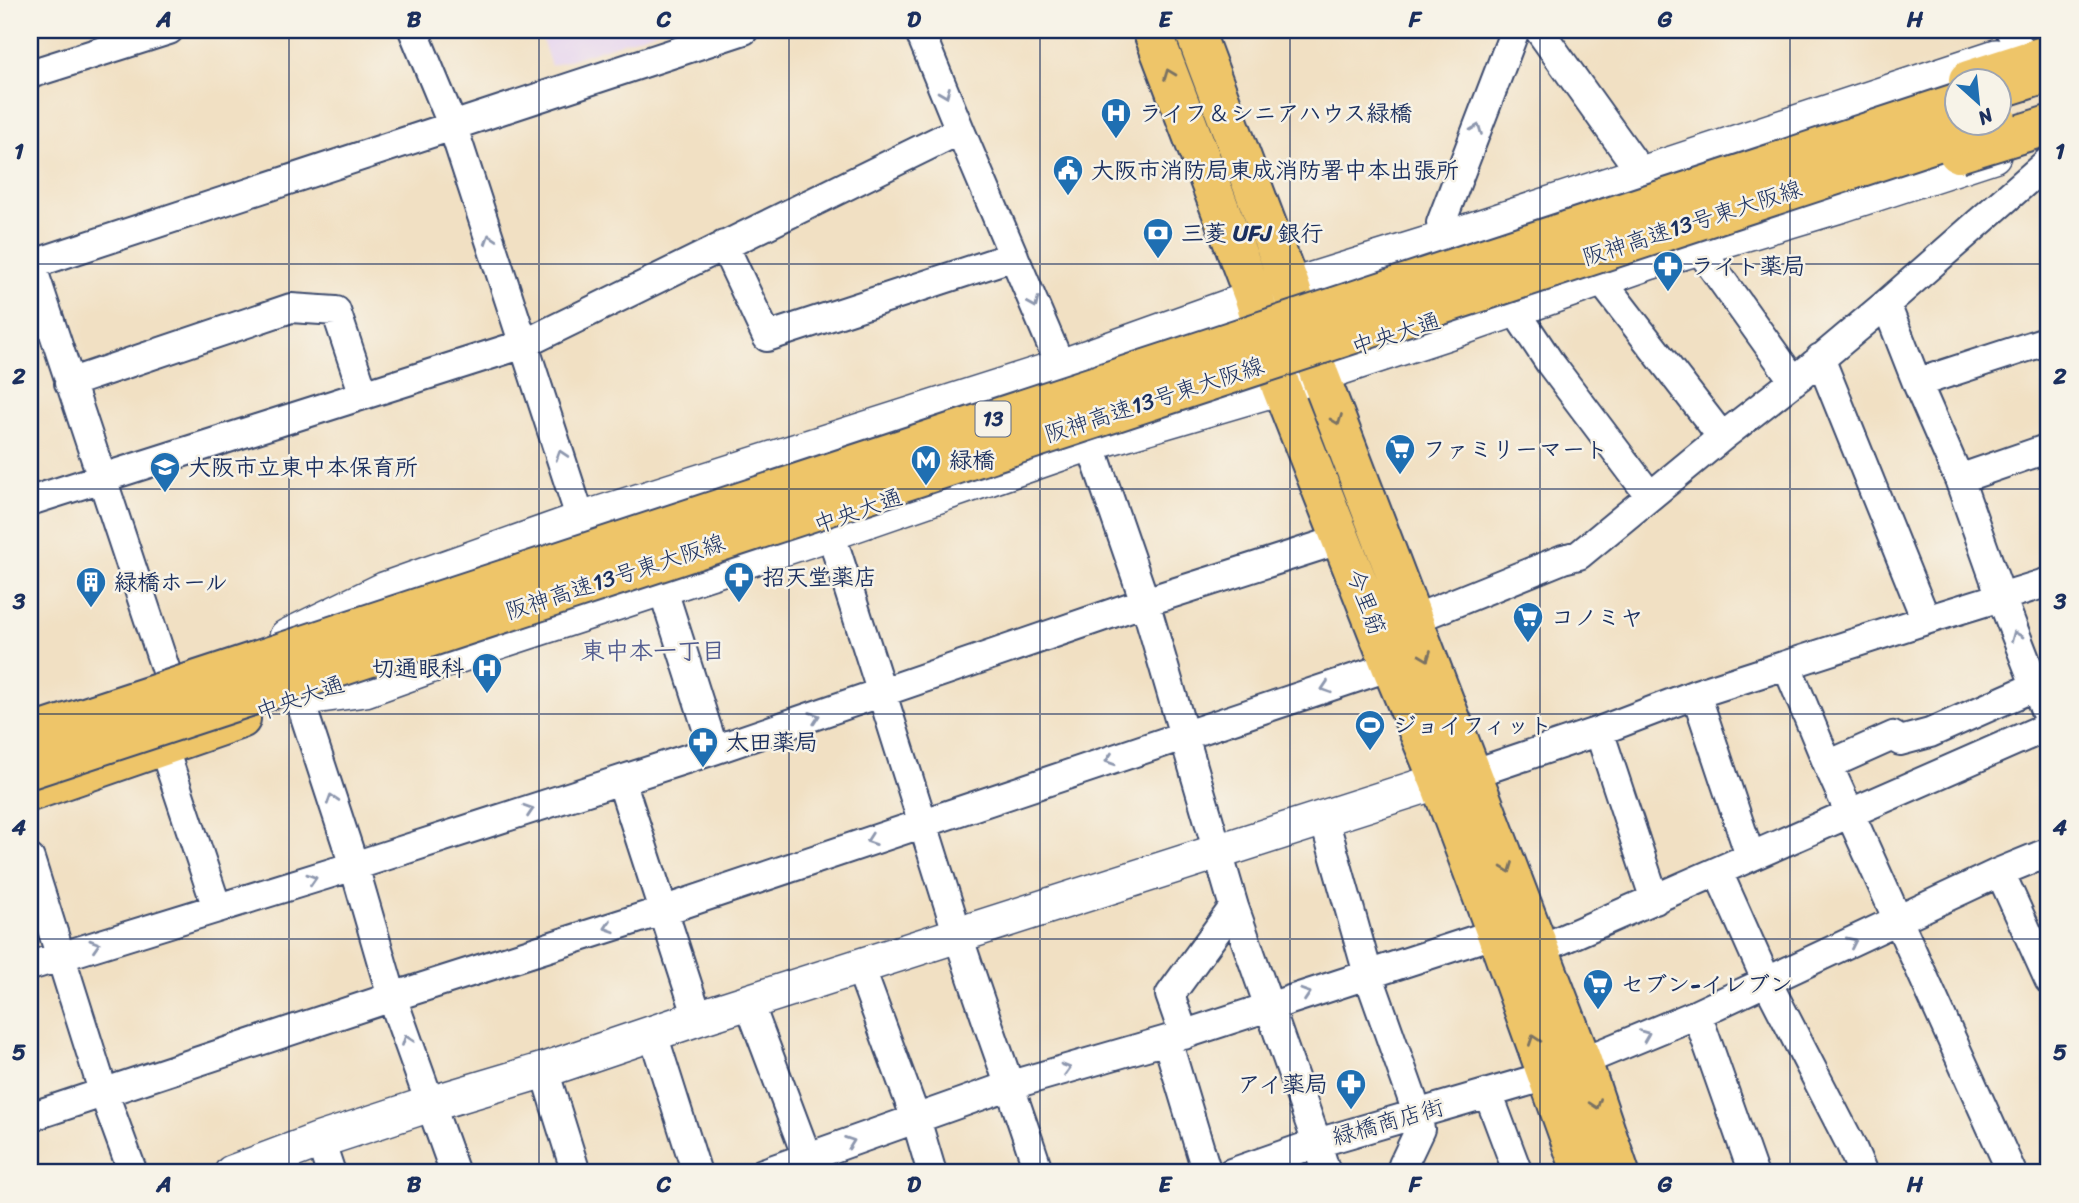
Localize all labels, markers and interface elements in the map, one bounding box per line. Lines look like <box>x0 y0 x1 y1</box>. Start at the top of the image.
text: A <box>155 0 172 40</box>
text: B <box>407 0 422 40</box>
text: C <box>656 0 672 40</box>
text: D <box>907 0 922 40</box>
text: E <box>1159 0 1174 40</box>
text: F <box>1408 0 1423 40</box>
text: G <box>1657 0 1673 40</box>
text: H <box>1906 0 1924 40</box>
north arrow <box>1942 66 2012 136</box>
one-way arrow <box>1163 68 1177 80</box>
one-way arrow <box>936 86 950 98</box>
place label: ライフ＆シニアハウス緑橋 <box>1139 93 1412 134</box>
hospital icon: ライフ＆シニアハウス緑橋 <box>1099 96 1133 140</box>
text: N <box>1971 99 2000 135</box>
one-way arrow <box>1468 124 1482 136</box>
text: 1 <box>14 131 24 172</box>
text: 1 <box>2055 131 2065 172</box>
place label: 大阪市消防局東成消防署中本出張所 <box>1091 150 1459 191</box>
public building icon: 大阪市消防局東成消防署中本出張所 <box>1051 153 1085 197</box>
street label: 阪神高速13号東大阪線 <box>1577 168 1807 278</box>
place label: 三菱 UFJ 銀行 <box>1181 213 1324 254</box>
bank icon: 三菱 UFJ 銀行 <box>1141 216 1175 260</box>
one-way arrow <box>484 233 498 246</box>
place label: ライト薬局 <box>1691 246 1806 287</box>
pharmacy icon: ライト薬局 <box>1651 249 1685 293</box>
one-way arrow <box>1025 296 1039 308</box>
street label: 中央大通 <box>1346 300 1446 368</box>
street label: 阪神高速13号東大阪線 <box>1039 345 1269 455</box>
text: 2 <box>11 356 26 397</box>
text: 2 <box>2052 356 2067 397</box>
road number: 13 <box>976 402 1010 436</box>
one-way arrow <box>1329 413 1343 425</box>
place label: ファミリーマート <box>1423 429 1608 470</box>
supermarket icon: ファミリーマート <box>1383 432 1417 476</box>
place label: 緑橋 <box>949 440 995 481</box>
metro station icon: 緑橋 <box>909 443 943 487</box>
place label: 大阪市立東中本保育所 <box>188 447 418 488</box>
school or university icon: 大阪市立東中本保育所 <box>148 450 182 494</box>
one-way arrow <box>554 450 569 462</box>
street label: 中央大通 <box>808 477 908 545</box>
street label: 阪神高速13号東大阪線 <box>500 522 730 632</box>
place label: 招天堂薬店 <box>762 557 877 598</box>
pharmacy icon: 招天堂薬店 <box>722 560 756 604</box>
place label: 緑橋ホール <box>114 562 228 603</box>
street label: 今里筋 <box>1334 562 1398 642</box>
building icon: 緑橋ホール <box>74 565 108 609</box>
text: 3 <box>12 581 26 622</box>
text: 3 <box>2053 581 2067 622</box>
place label: コノミヤ <box>1551 597 1643 638</box>
supermarket icon: コノミヤ <box>1511 600 1545 644</box>
district label: 東中本一丁目 <box>581 630 725 672</box>
one-way arrow <box>2011 631 2025 643</box>
place label: 切通眼科 <box>372 648 464 689</box>
one-way arrow <box>1417 649 1431 661</box>
hospital icon: 切通眼科 <box>470 651 504 695</box>
street label: 中央大通 <box>250 664 350 732</box>
one-way arrow <box>1321 680 1333 694</box>
place label: ジョイフィット <box>1393 705 1552 746</box>
sports icon: ジョイフィット <box>1353 708 1387 752</box>
one-way arrow <box>809 710 821 725</box>
place label: 太田薬局 <box>726 722 818 763</box>
pharmacy icon: 太田薬局 <box>686 725 720 769</box>
one-way arrow <box>1105 752 1117 766</box>
one-way arrow <box>325 794 340 806</box>
one-way arrow <box>522 804 535 818</box>
text: 4 <box>11 807 27 848</box>
text: 4 <box>2052 807 2068 848</box>
one-way arrow <box>866 832 878 846</box>
one-way arrow <box>1499 861 1513 873</box>
one-way arrow <box>306 873 318 887</box>
one-way arrow <box>603 919 615 934</box>
one-way arrow <box>1845 936 1857 950</box>
one-way arrow <box>88 939 100 954</box>
place label: セブン-イレブン <box>1621 964 1793 1005</box>
supermarket icon: セブン-イレブン <box>1581 967 1615 1011</box>
one-way arrow <box>1299 988 1312 1002</box>
one-way arrow <box>1638 1030 1650 1044</box>
text: 5 <box>12 1032 26 1073</box>
text: 5 <box>2053 1032 2067 1073</box>
one-way arrow <box>401 1034 415 1046</box>
one-way arrow <box>1528 1034 1542 1047</box>
one-way arrow <box>1059 1063 1071 1078</box>
place label: アイ薬局 <box>1237 1064 1328 1105</box>
pharmacy icon: アイ薬局 <box>1334 1067 1368 1111</box>
street label: 緑橋商店街 <box>1327 1086 1449 1158</box>
one-way arrow <box>1588 1097 1602 1109</box>
one-way arrow <box>844 1136 856 1150</box>
text: A <box>155 1164 172 1203</box>
text: B <box>407 1164 422 1203</box>
text: C <box>656 1164 672 1203</box>
text: D <box>907 1164 922 1203</box>
text: E <box>1159 1164 1174 1203</box>
text: F <box>1408 1164 1423 1203</box>
text: G <box>1657 1164 1673 1203</box>
text: H <box>1906 1164 1924 1203</box>

